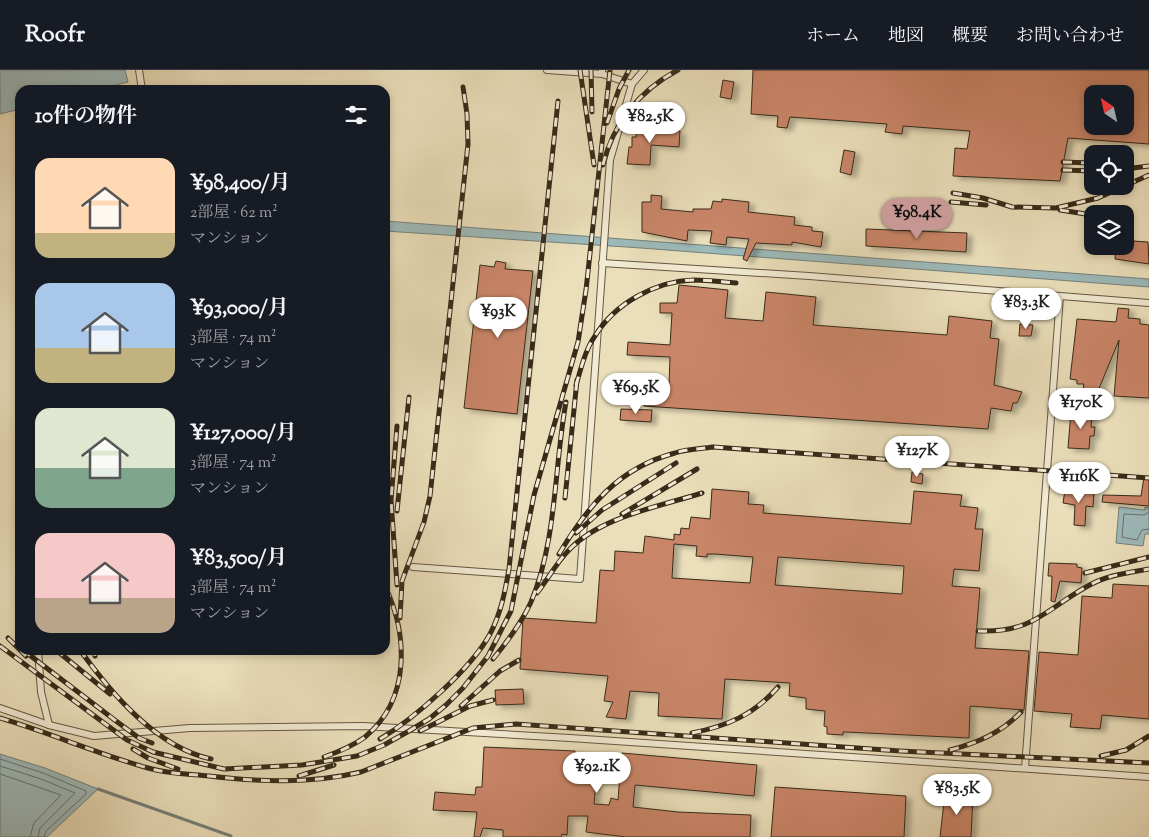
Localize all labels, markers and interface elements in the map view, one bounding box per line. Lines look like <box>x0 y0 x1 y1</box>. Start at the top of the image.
text: Roofr <box>25 18 85 52</box>
text: ホーム <box>806 24 860 50</box>
text: 地図 <box>888 24 924 50</box>
text: 概要 <box>952 24 988 50</box>
text: お問い合わせ <box>1016 24 1124 50</box>
north arrow <box>1084 85 1134 135</box>
map controls <box>1084 85 1134 255</box>
icon: filters <box>342 101 370 129</box>
text: 10件の物件 <box>35 102 137 132</box>
pin: ¥82.5K <box>609 102 691 144</box>
text: ¥82.5K <box>626 106 674 129</box>
button: locate <box>1084 145 1134 195</box>
text: ¥98,400/月 <box>190 169 290 199</box>
icon: home <box>75 178 135 238</box>
pin: ¥98.4K <box>876 198 958 240</box>
text: 2部屋 · 62 m² <box>190 202 278 225</box>
text: ¥98.4K <box>892 202 942 225</box>
button: layers <box>1084 205 1134 255</box>
text: マンション <box>190 228 269 251</box>
pin: ¥83.3K <box>985 288 1067 330</box>
text: ¥83.3K <box>1002 292 1050 315</box>
text: ¥93,000/月 <box>190 294 289 324</box>
pin: ¥93K <box>468 296 528 339</box>
text: ¥93K <box>480 301 516 324</box>
icon: home <box>75 303 135 363</box>
text: 3部屋 · 74 m² <box>190 327 276 350</box>
text: マンション <box>190 353 269 376</box>
pin: ¥69.5K <box>595 372 677 415</box>
text: ¥69.5K <box>612 377 660 400</box>
pin: ¥170K <box>1046 388 1116 430</box>
text: ¥170K <box>1059 392 1103 415</box>
text: ¥127,000/月 <box>190 419 297 449</box>
icon: home <box>75 428 135 488</box>
pin: ¥127K <box>882 436 952 478</box>
text: ¥127K <box>896 440 938 463</box>
text: 3部屋 · 74 m² <box>190 452 276 475</box>
pin: ¥116K <box>1044 462 1114 504</box>
text: ¥116K <box>1059 466 1099 489</box>
text: マンション <box>190 478 269 501</box>
text: ¥83,500/月 <box>190 544 287 574</box>
icon: home <box>75 553 135 613</box>
text: 3部屋 · 74 m² <box>190 577 276 600</box>
text: マンション <box>190 603 269 626</box>
pin: ¥92.1K <box>556 752 638 794</box>
text: ¥92.1K <box>574 756 620 779</box>
pin: ¥83.5K <box>916 774 998 816</box>
text: ¥83.5K <box>934 778 980 801</box>

